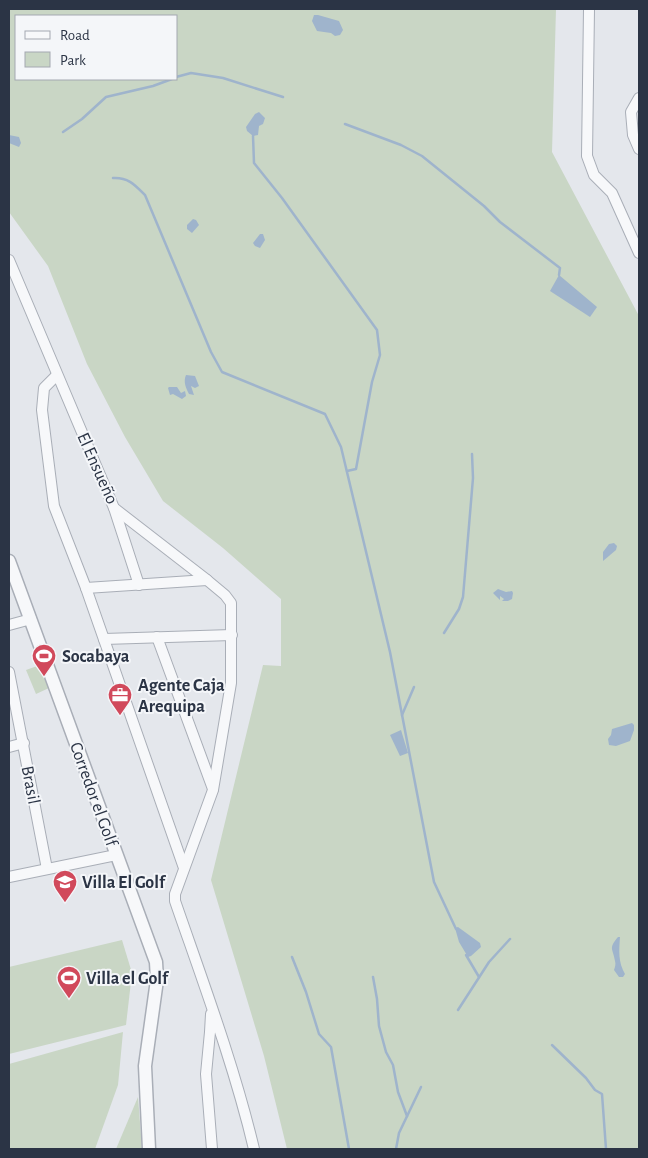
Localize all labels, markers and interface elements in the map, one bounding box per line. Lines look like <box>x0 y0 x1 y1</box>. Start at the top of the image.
legend <box>15 15 178 80</box>
text: Road <box>60 28 90 43</box>
text: Park <box>60 53 86 68</box>
street label: El Ensueño <box>73 430 121 507</box>
sports icon: Socabaya <box>31 643 57 677</box>
place label: Socabaya <box>62 648 130 666</box>
place label: Agente Caja Arequipa <box>138 677 225 716</box>
office icon: Agente Caja Arequipa <box>107 682 133 716</box>
street label: Corredor el Golf <box>66 740 121 850</box>
street label: Brasil <box>17 764 43 806</box>
school or university icon: Villa El Golf <box>52 869 78 903</box>
place label: Villa El Golf <box>82 874 167 892</box>
sports icon: Villa el Golf <box>56 965 82 999</box>
place label: Villa el Golf <box>86 970 170 988</box>

